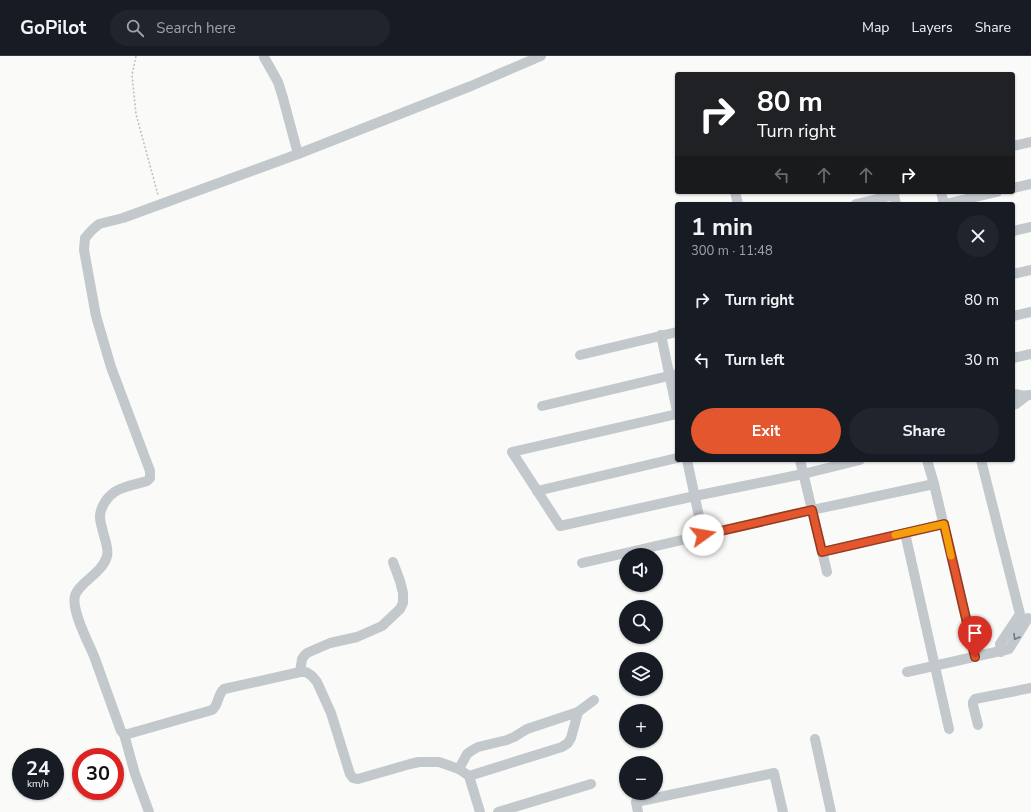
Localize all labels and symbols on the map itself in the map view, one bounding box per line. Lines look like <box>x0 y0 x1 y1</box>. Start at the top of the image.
position arrow <box>682 514 724 556</box>
pin <box>958 616 992 657</box>
one-way arrow <box>1014 633 1021 640</box>
speed limit sign: 30 <box>72 748 124 800</box>

